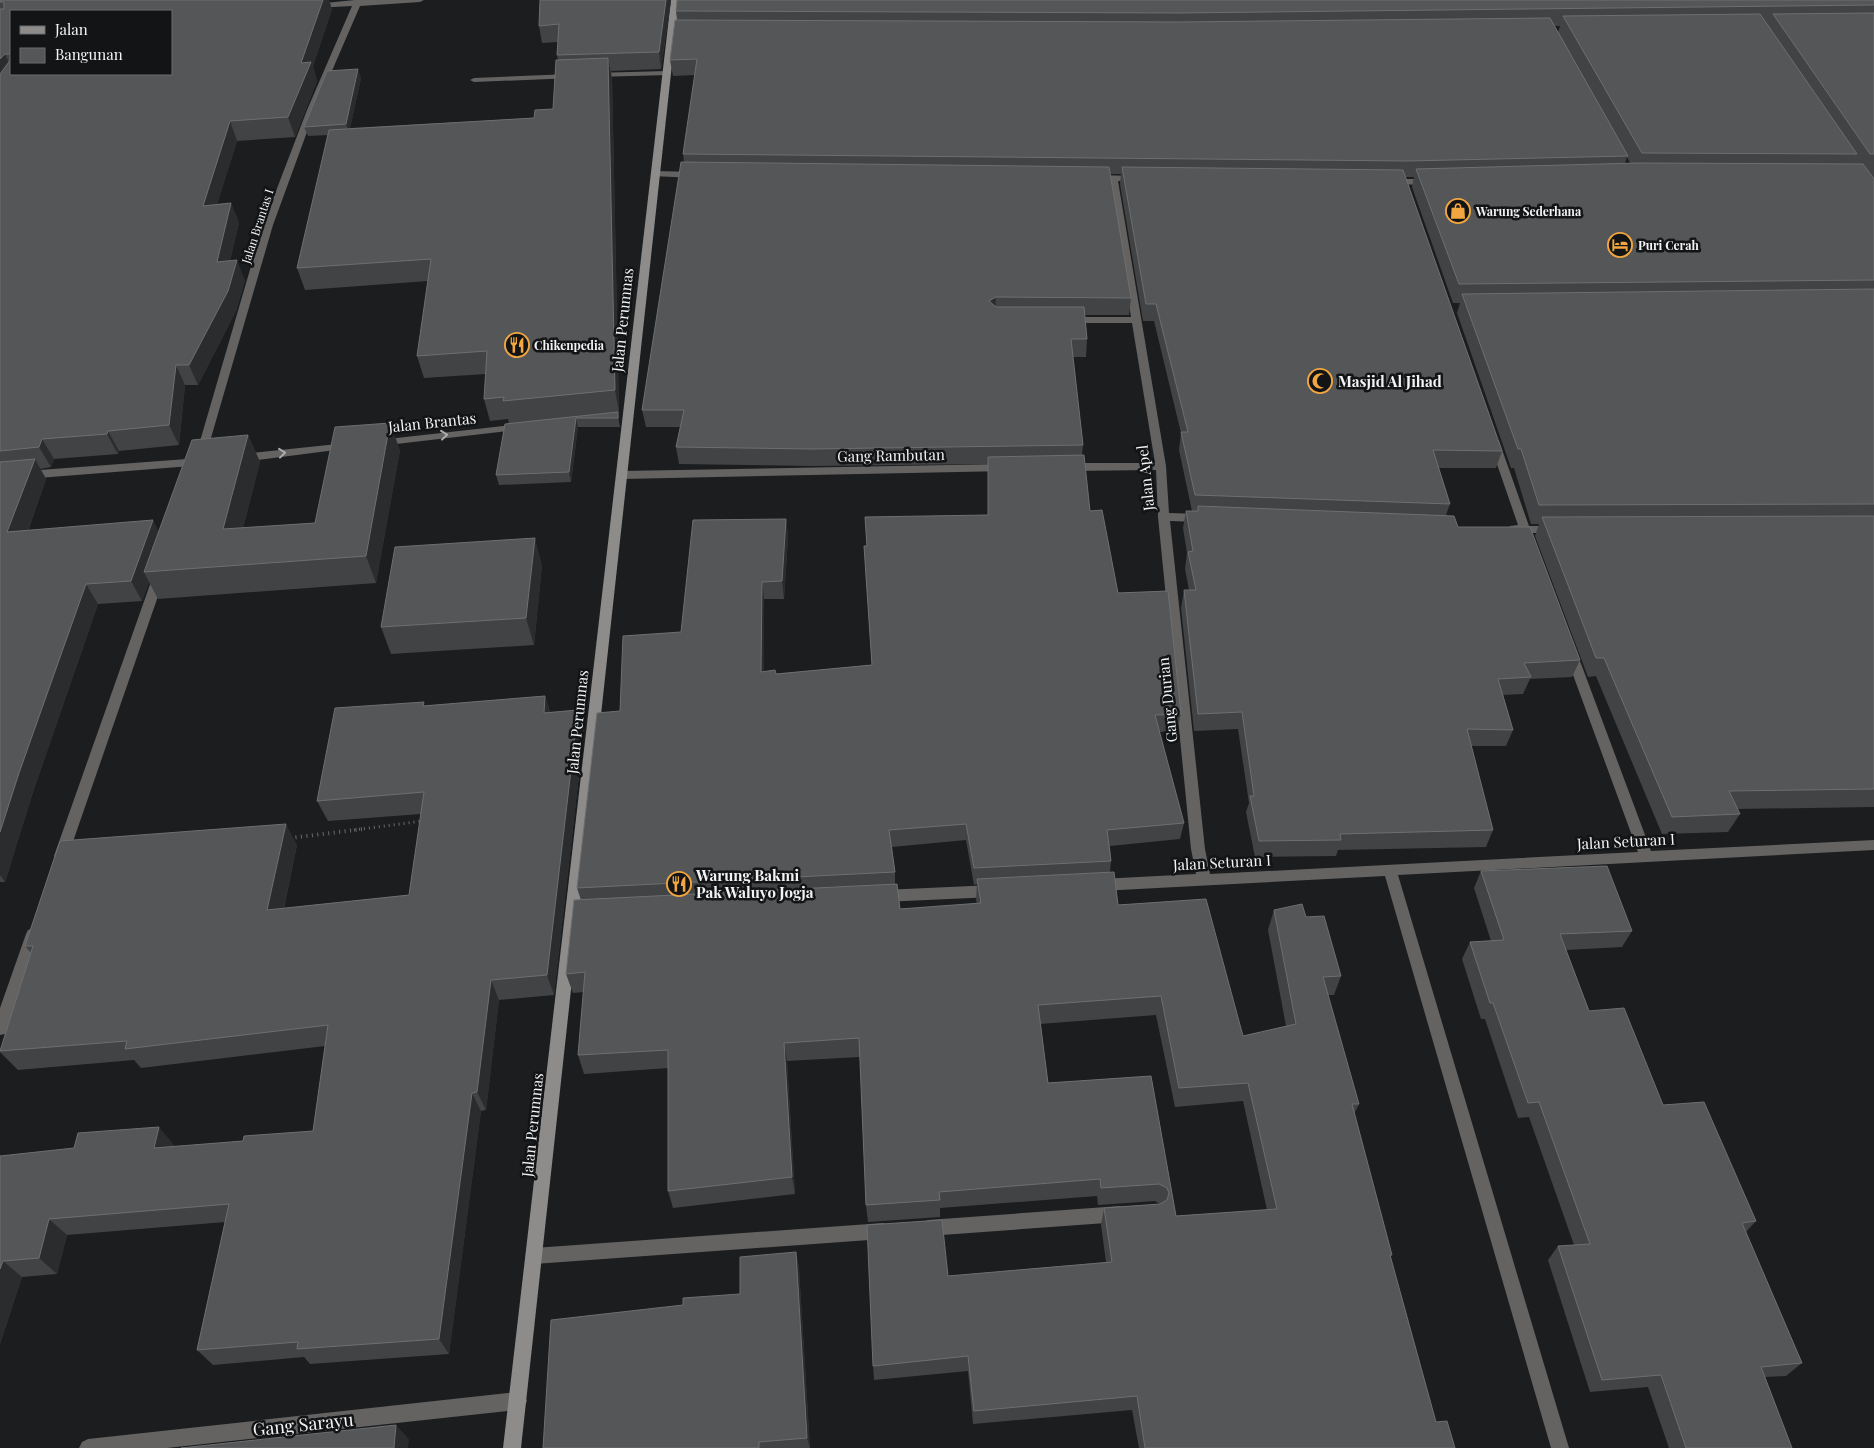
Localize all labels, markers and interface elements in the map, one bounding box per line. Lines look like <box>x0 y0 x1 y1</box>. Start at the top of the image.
legend <box>10 10 172 75</box>
text: Jalan <box>54 19 88 39</box>
text: Bangunan <box>55 44 123 64</box>
street label: Jalan Brantas I <box>237 187 277 266</box>
shop icon: Warung Sederhana <box>1445 198 1471 224</box>
place label: Warung Sederhana <box>1475 203 1582 219</box>
hotel icon: Puri Cerah <box>1607 232 1633 258</box>
place label: Puri Cerah <box>1638 237 1699 253</box>
street label: Jalan Perumnas <box>606 267 637 374</box>
restaurant icon: Chikenpedia <box>504 332 530 358</box>
place label: Chikenpedia <box>534 337 605 353</box>
mosque icon: Masjid Al Jihad <box>1307 368 1333 394</box>
place label: Masjid Al Jihad <box>1338 371 1442 391</box>
street label: Jalan Brantas <box>386 407 477 437</box>
one-way arrow <box>440 430 448 441</box>
street label: Gang Rambutan <box>837 444 945 466</box>
street label: Jalan Apel <box>1132 444 1159 513</box>
one-way arrow <box>278 448 286 459</box>
street label: Gang Durian <box>1153 656 1181 744</box>
street label: Jalan Perumnas <box>561 669 592 776</box>
street label: Jalan Seturan I <box>1575 828 1676 854</box>
street label: Jalan Seturan I <box>1171 849 1272 875</box>
place label: Warung Bakmi Pak Waluyo Jogja <box>695 865 814 902</box>
restaurant icon: Warung Bakmi Pak Waluyo Jogja <box>666 871 692 897</box>
street label: Jalan Perumnas <box>516 1072 547 1179</box>
street label: Gang Sarayu <box>251 1407 355 1441</box>

